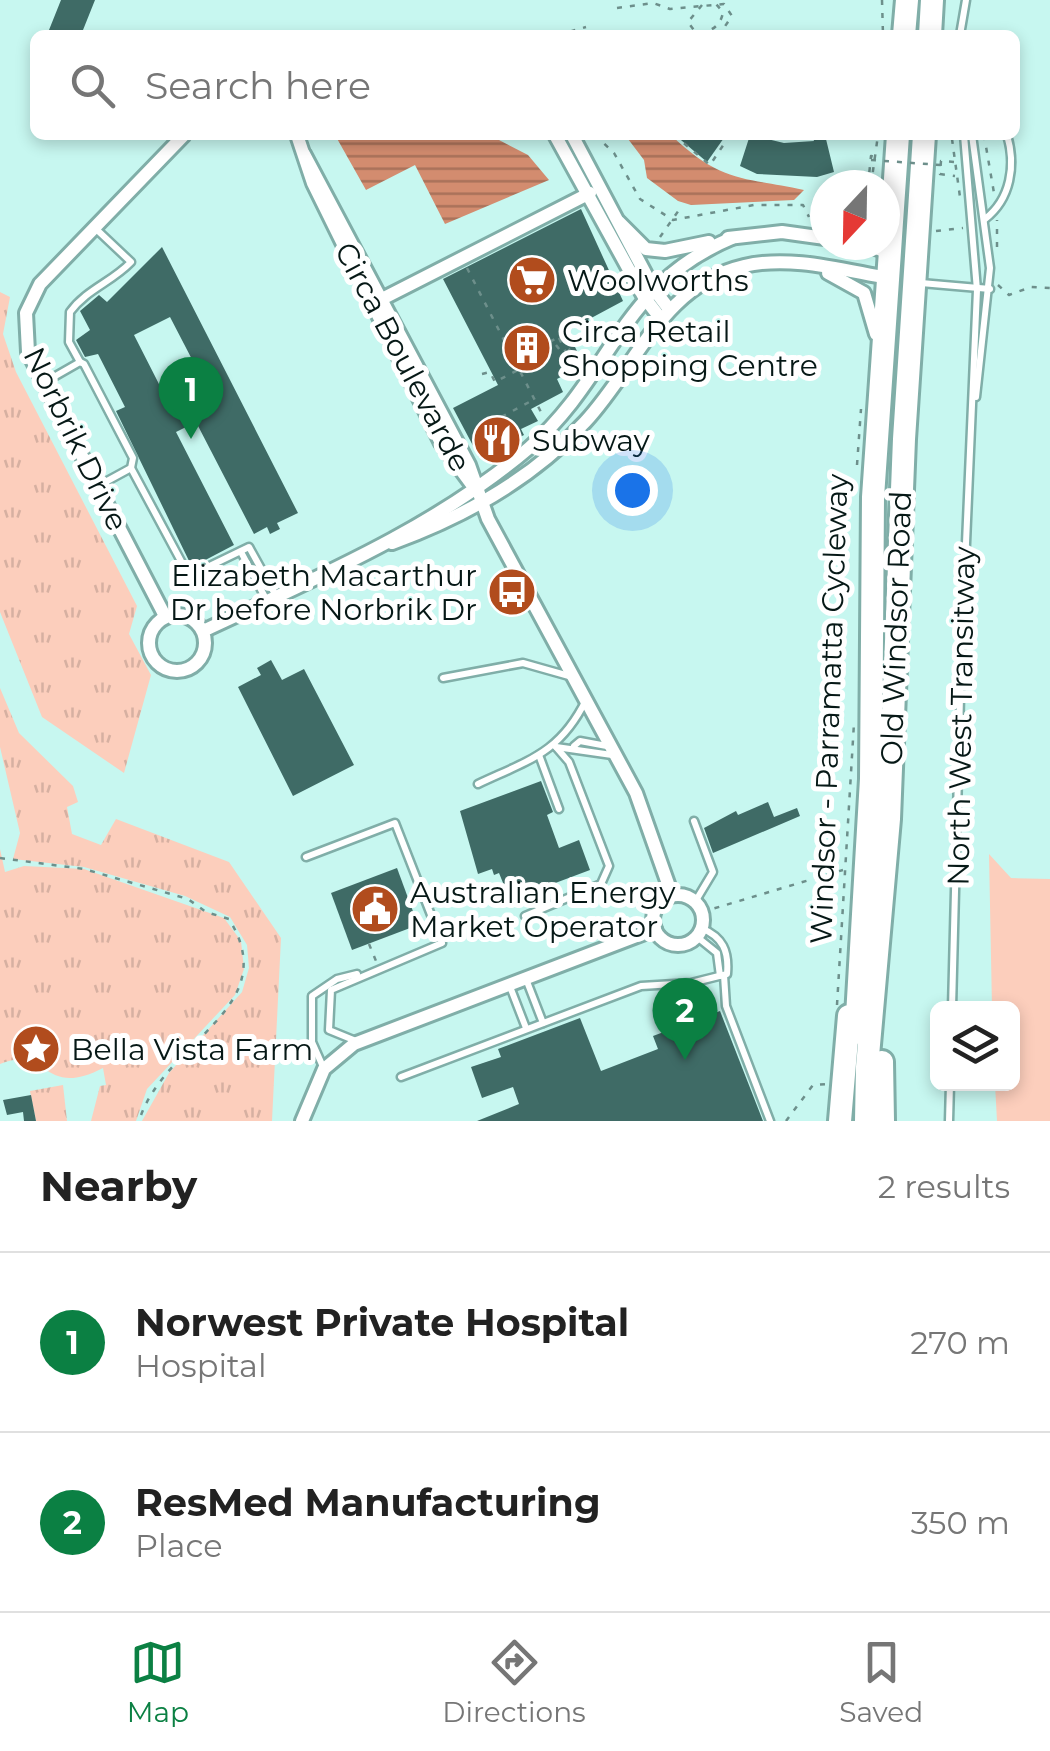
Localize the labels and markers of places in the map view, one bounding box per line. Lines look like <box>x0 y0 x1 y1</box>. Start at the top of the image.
supermarket icon: Woolworths <box>506 254 558 306</box>
place label: Woolworths <box>567 262 749 299</box>
place label: Circa Retail Shopping Centre <box>562 313 818 384</box>
building icon: Circa Retail Shopping Centre <box>501 322 553 374</box>
pin: 1 <box>158 356 224 439</box>
restaurant icon: Subway <box>471 414 523 466</box>
place label: Subway <box>532 422 650 459</box>
place label: Elizabeth Macarthur Dr before Norbrik Dr <box>170 557 477 628</box>
bus stop icon: Elizabeth Macarthur Dr before Norbrik Dr <box>486 566 538 618</box>
place label: Australian Energy Market Operator <box>410 874 676 945</box>
public building icon: Australian Energy Market Operator <box>349 883 401 935</box>
pin: 2 <box>652 978 718 1060</box>
place icon: Bella Vista Farm <box>10 1023 62 1075</box>
place label: Bella Vista Farm <box>71 1031 313 1068</box>

